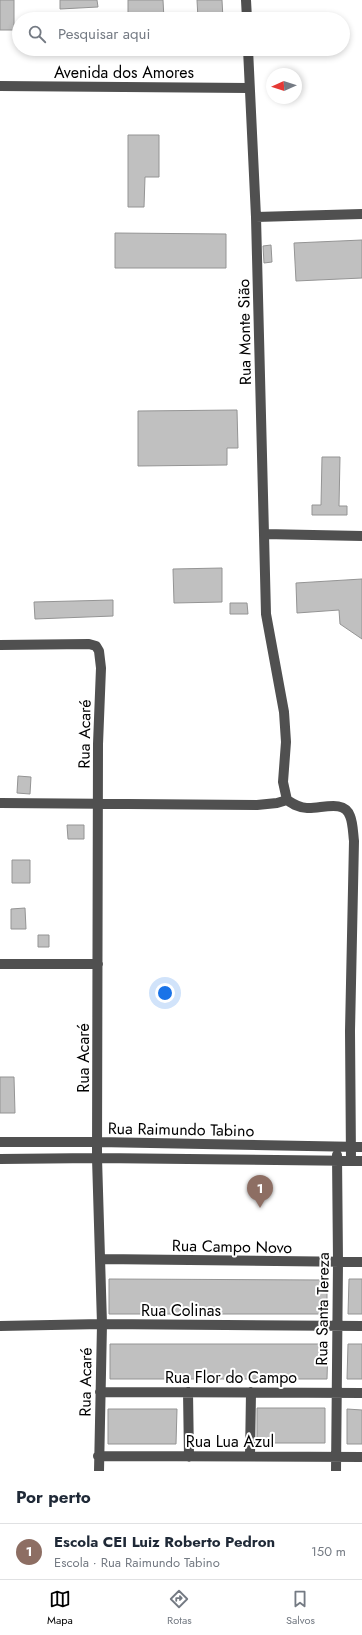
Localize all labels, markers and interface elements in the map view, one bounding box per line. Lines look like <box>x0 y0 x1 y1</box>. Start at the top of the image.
search box <box>12 12 350 56</box>
icon: search <box>26 23 48 45</box>
text: Pesquisar aqui <box>58 23 150 45</box>
street label: Avenida dos Amores <box>54 61 194 84</box>
north arrow <box>266 68 302 104</box>
street label: Rua Monte Sião <box>232 278 257 385</box>
street label: Rua Acaré <box>72 699 97 769</box>
your location <box>155 983 175 1003</box>
street label: Rua Acaré <box>72 1023 95 1093</box>
street label: Rua Raimundo Tabino <box>108 1117 255 1142</box>
pin: 1 <box>247 1175 273 1208</box>
street label: Rua Campo Novo <box>172 1234 292 1259</box>
street label: Rua Santa Tereza <box>310 1252 335 1366</box>
street label: Rua Colinas <box>141 1299 221 1322</box>
street label: Rua Acaré <box>73 1347 98 1417</box>
street label: Rua Flor do Campo <box>165 1366 297 1389</box>
street label: Rua Lua Azul <box>186 1430 274 1453</box>
text: Por perto <box>16 1485 91 1509</box>
text: Escola CEI Luiz Roberto Pedron <box>54 1531 275 1553</box>
text: 1 <box>26 1542 32 1561</box>
text: 150 m <box>311 1542 346 1561</box>
text: Escola · Rua Raimundo Tabino <box>54 1553 220 1572</box>
tab: Mapa <box>47 1588 73 1628</box>
tab: Rotas <box>167 1588 192 1628</box>
tab: Salvos <box>286 1588 315 1628</box>

